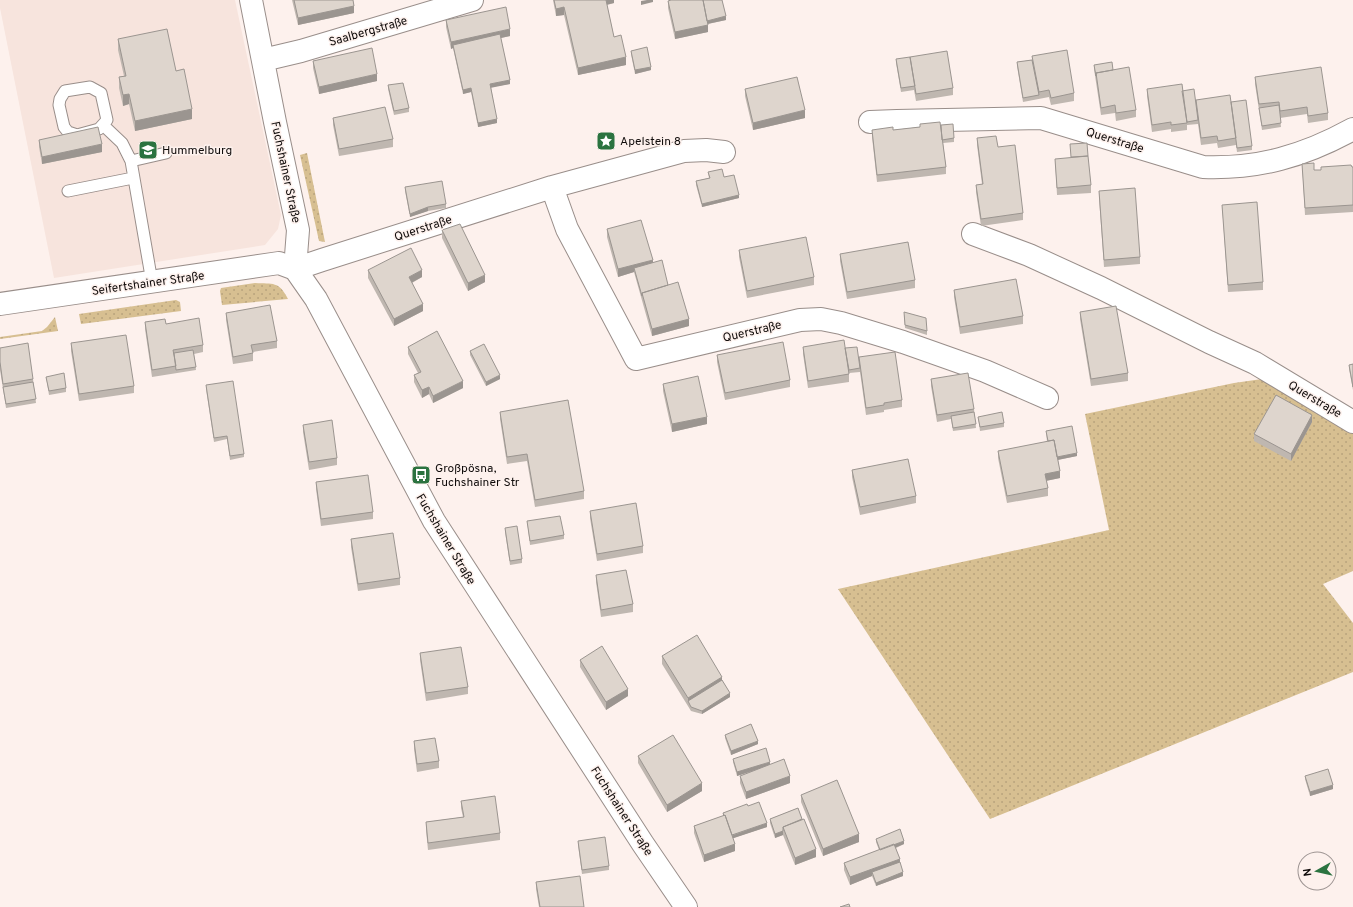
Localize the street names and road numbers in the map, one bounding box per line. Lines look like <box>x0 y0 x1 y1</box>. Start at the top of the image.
street label: Saalbergstraße <box>327 13 409 51</box>
street label: Fuchshainer Straße <box>266 120 304 225</box>
street label: Querstraße <box>1084 125 1146 157</box>
street label: Querstraße <box>392 212 454 246</box>
street label: Seifertshainer Straße <box>91 268 206 300</box>
street label: Querstraße <box>721 317 783 347</box>
street label: Querstraße <box>1285 378 1344 422</box>
street label: Fuchshainer Straße <box>412 491 479 588</box>
street label: Fuchshainer Straße <box>586 764 656 859</box>

